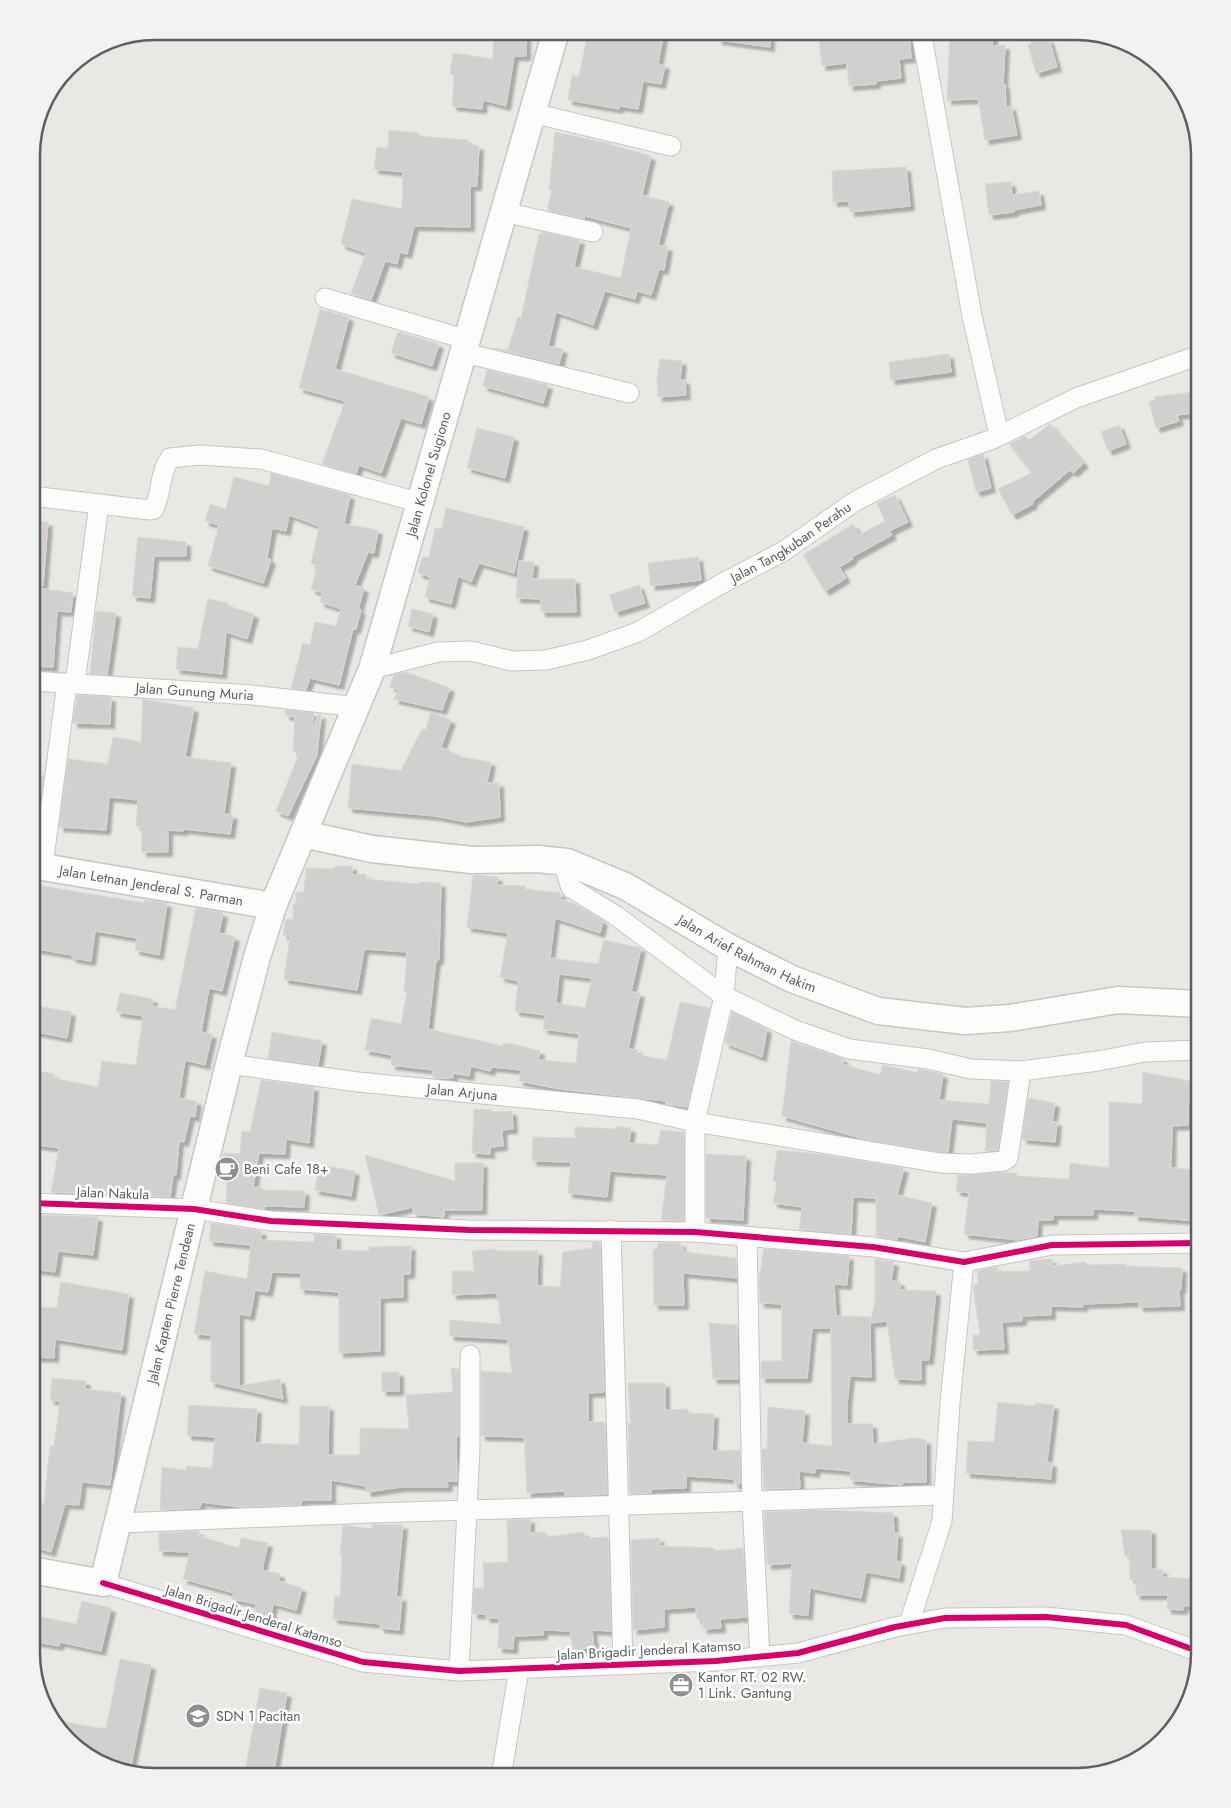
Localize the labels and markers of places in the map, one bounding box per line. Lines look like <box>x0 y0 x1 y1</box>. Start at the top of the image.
cafe icon: Beni Cafe 18+ <box>214 1156 240 1182</box>
place label: Beni Cafe 18+ <box>244 1159 329 1179</box>
place label: Kantor RT. 02 RW. 1 Link. Gantung <box>698 1667 806 1703</box>
office icon: Kantor RT. 02 RW. 1 Link. Gantung <box>668 1672 694 1698</box>
school or university icon: SDN 1 Pacitan <box>185 1703 211 1729</box>
place label: SDN 1 Pacitan <box>216 1706 301 1726</box>

